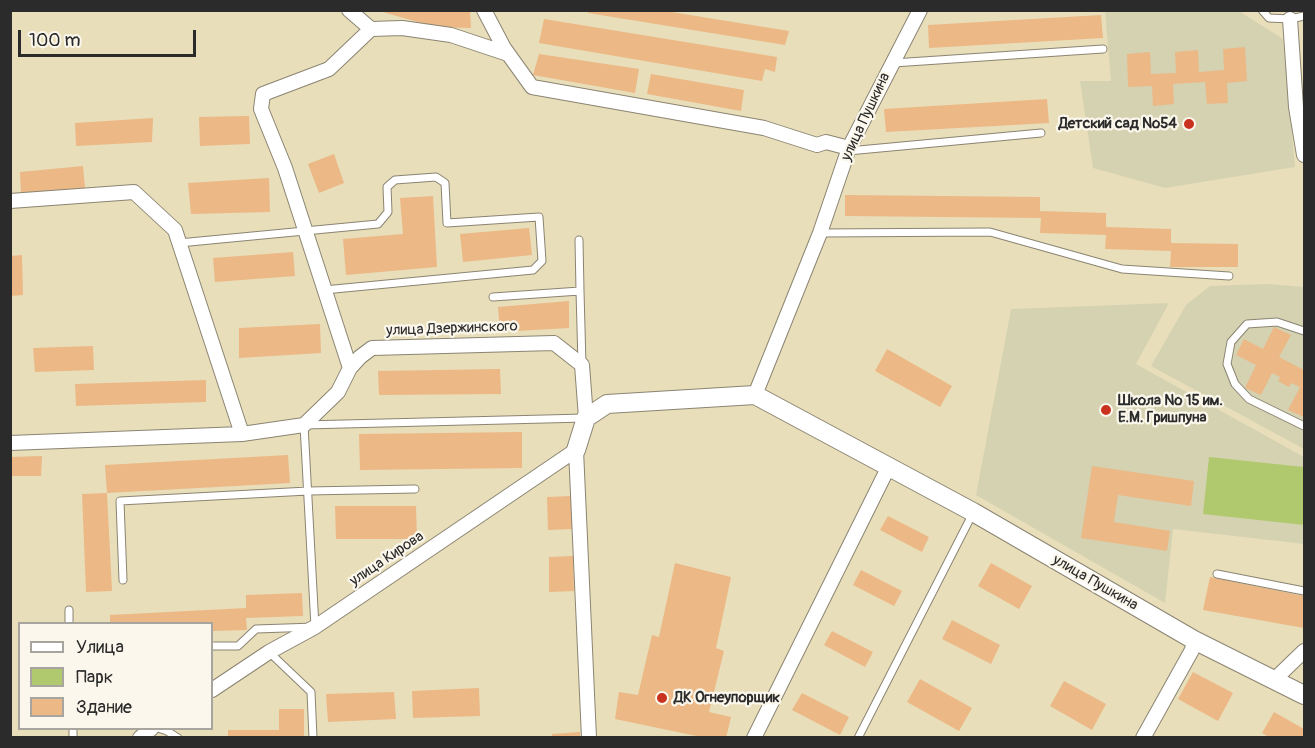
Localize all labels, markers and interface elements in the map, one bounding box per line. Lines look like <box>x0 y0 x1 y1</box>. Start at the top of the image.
scale bar <box>21 18 200 56</box>
text: 100 m <box>29 29 81 52</box>
street label: улица Пушкина <box>838 70 894 164</box>
place label: Детский сад №54 <box>1059 115 1177 133</box>
marker: Детский сад №54 <box>1182 117 1196 131</box>
street label: улица Дзержинского <box>386 318 518 340</box>
place label: Школа № 15 им. Е.М. Гришпуна <box>1118 392 1223 427</box>
marker: Школа № 15 им. Е.М. Гришпуна <box>1099 403 1113 417</box>
street label: улица Кирова <box>347 528 427 590</box>
street label: улица Пушкина <box>1049 551 1141 615</box>
legend <box>18 622 213 730</box>
text: Улица <box>76 636 124 659</box>
text: Парк <box>76 666 113 689</box>
place label: ДК Огнеупорщик <box>674 689 780 707</box>
marker: ДК Огнеупорщик <box>655 691 669 705</box>
text: Здание <box>76 696 132 719</box>

